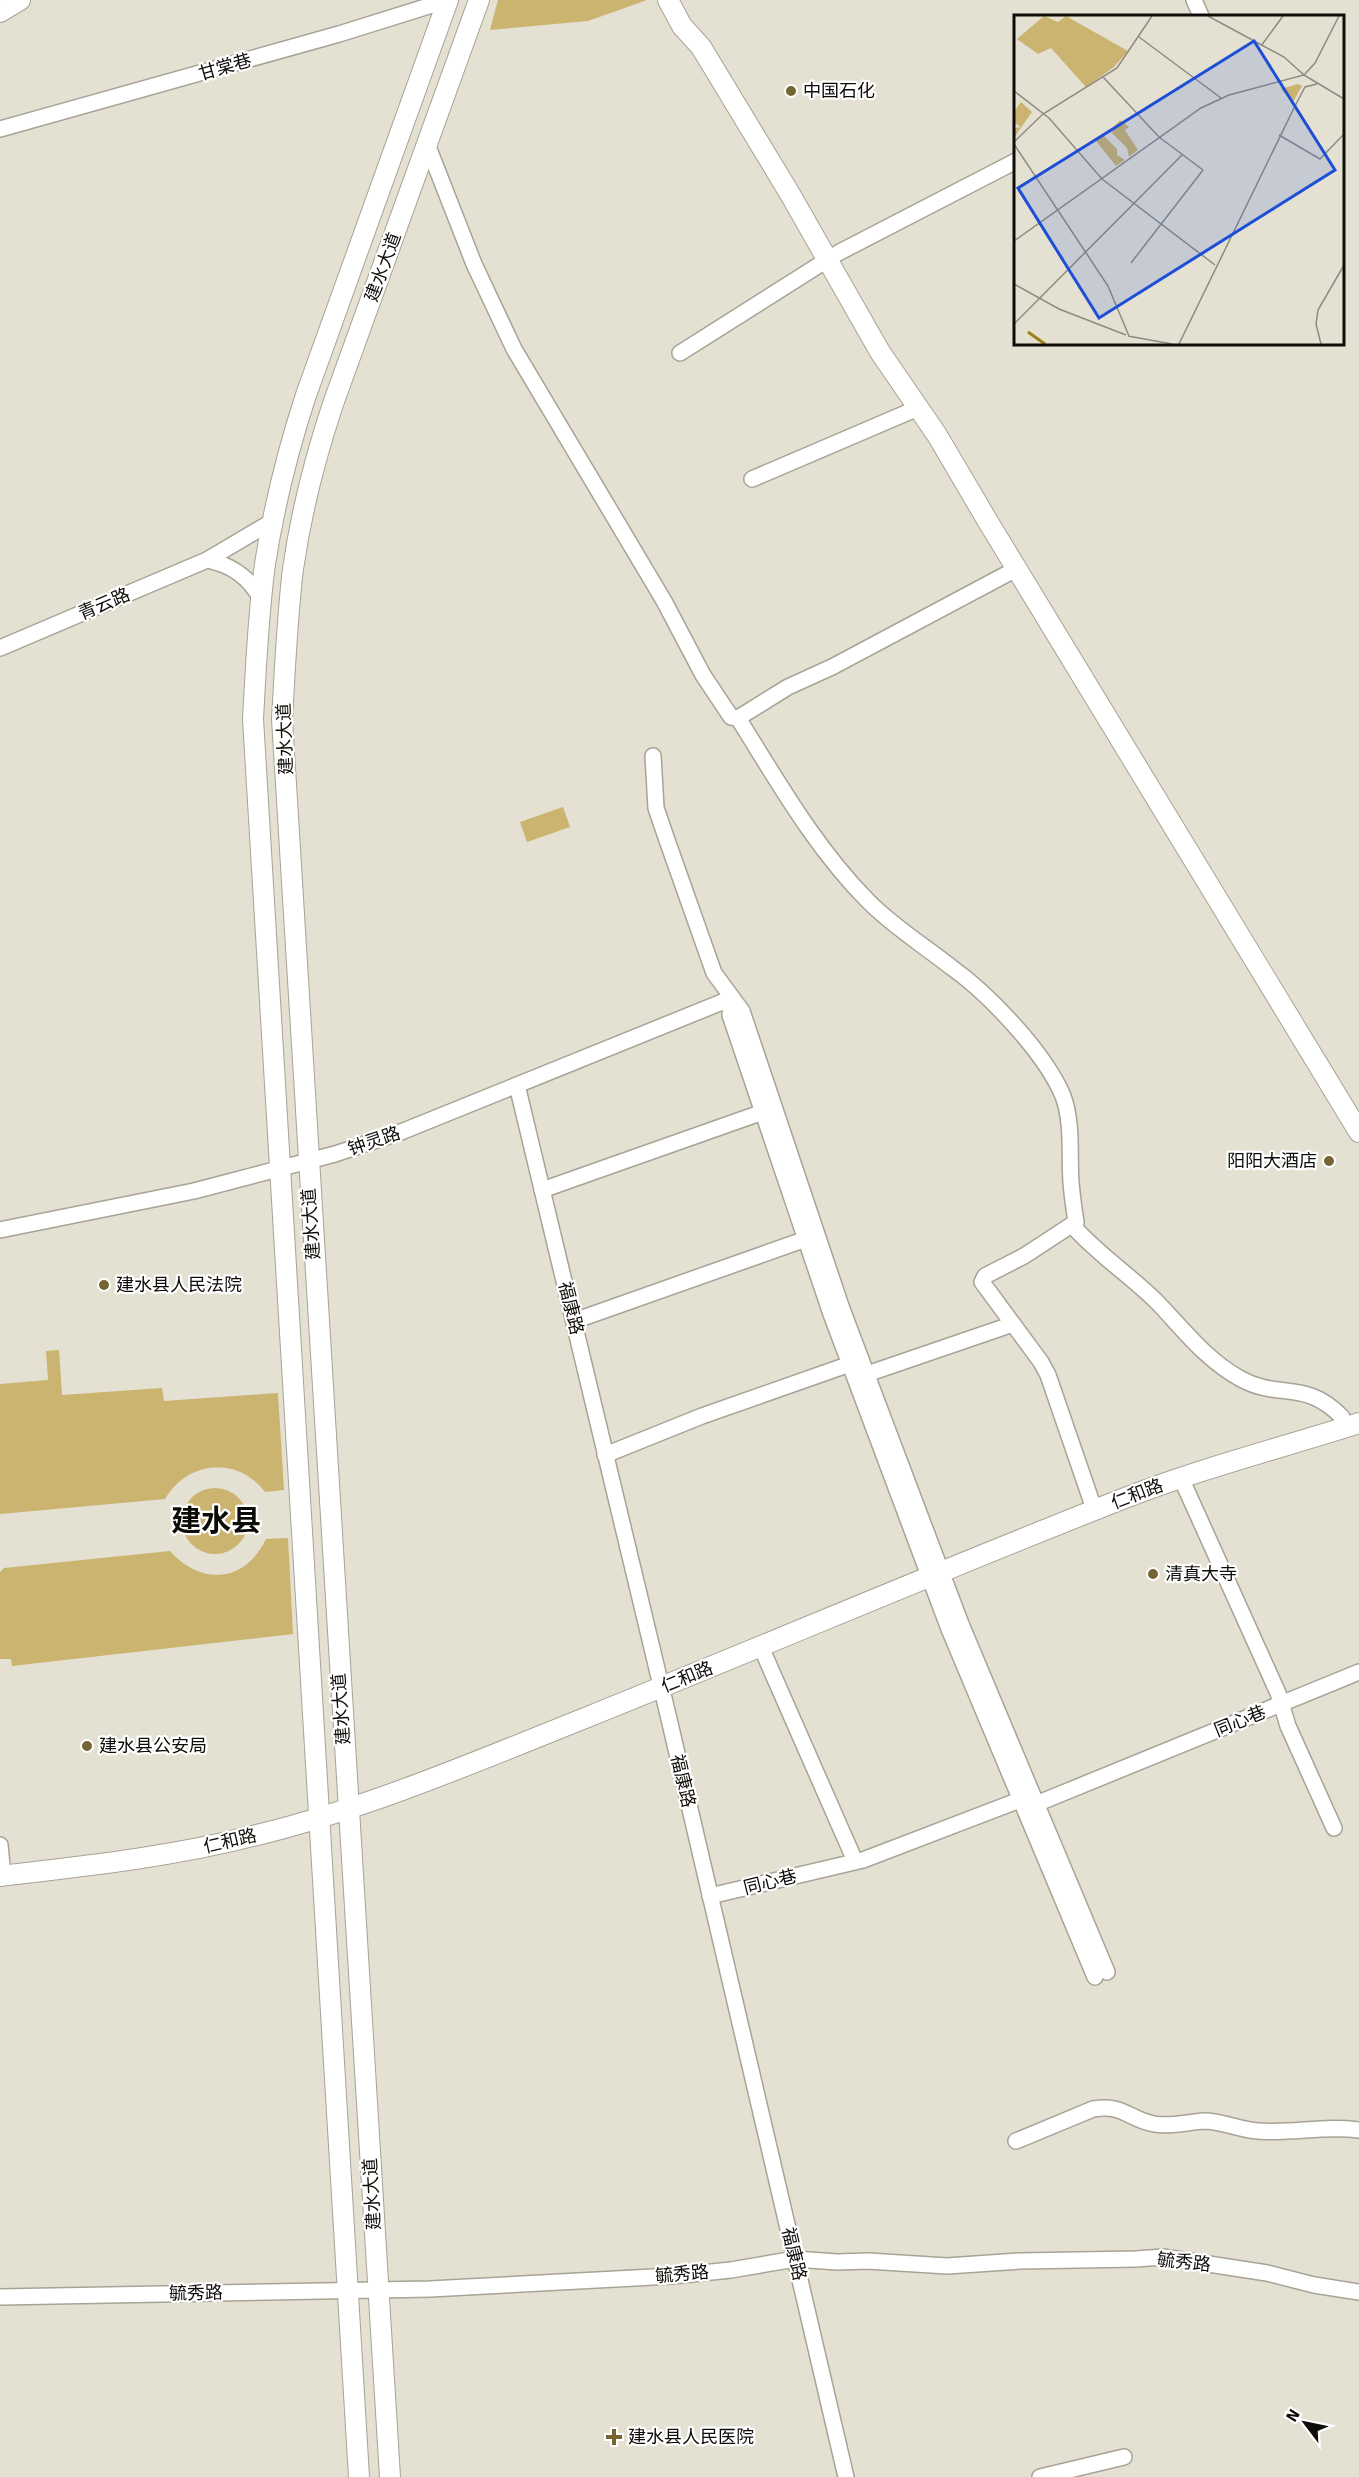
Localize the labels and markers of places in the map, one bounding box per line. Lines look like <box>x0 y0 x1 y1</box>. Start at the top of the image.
place label: 中国石化 <box>803 80 875 102</box>
marker: 中国石化 <box>784 84 798 98</box>
place label: 阳阳大酒店 <box>1227 1150 1317 1172</box>
marker: 阳阳大酒店 <box>1322 1154 1336 1168</box>
place label: 建水县人民法院 <box>116 1274 242 1296</box>
marker: 建水县人民法院 <box>97 1278 111 1292</box>
place label: 清真大寺 <box>1165 1563 1237 1585</box>
marker: 清真大寺 <box>1146 1567 1160 1581</box>
place label: 建水县公安局 <box>99 1735 207 1757</box>
marker: 建水县公安局 <box>80 1739 94 1753</box>
place label: 建水县人民医院 <box>628 2426 754 2448</box>
marker: 建水县人民医院 <box>605 2428 623 2446</box>

